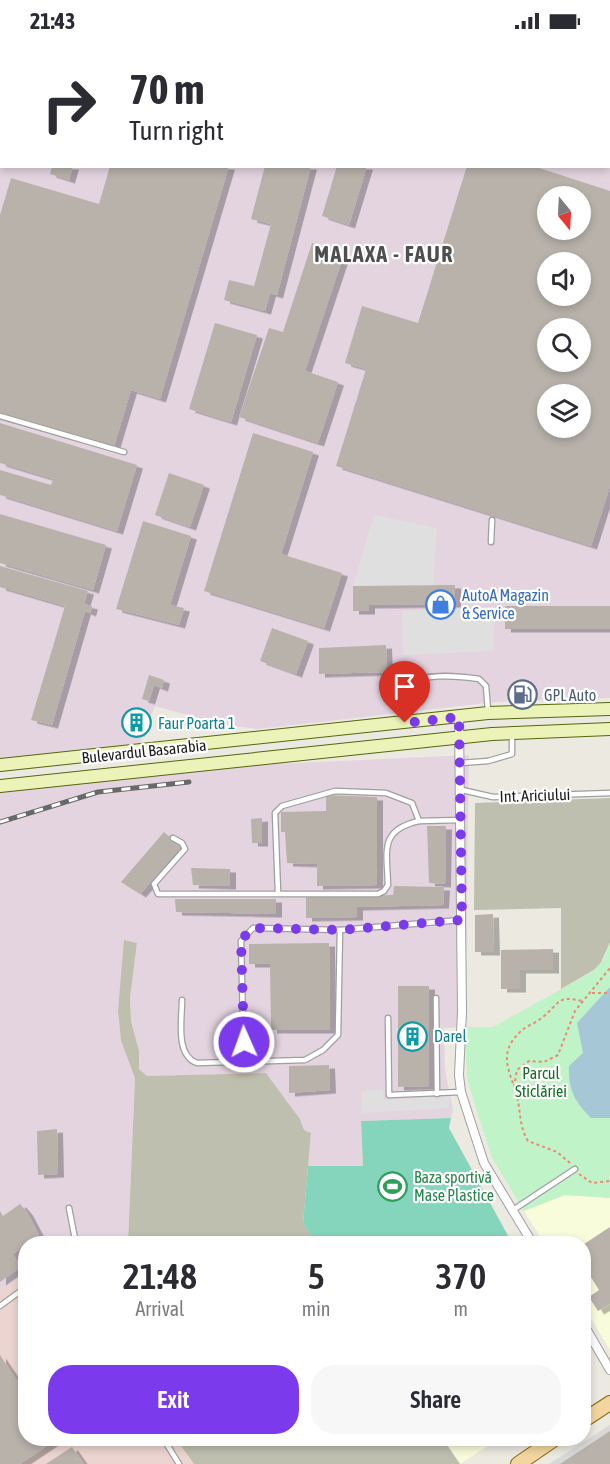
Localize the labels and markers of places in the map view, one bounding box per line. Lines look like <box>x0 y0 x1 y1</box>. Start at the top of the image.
place label: AutoA Magazin & Service <box>462 586 549 622</box>
shop icon: AutoA Magazin & Service <box>425 588 457 620</box>
pin <box>379 661 430 723</box>
fuel station icon: GPL Auto <box>507 679 539 711</box>
place label: GPL Auto <box>544 686 596 704</box>
building icon: Faur Poarta 1 <box>121 707 153 739</box>
place label: Faur Poarta 1 <box>158 714 235 732</box>
building icon: Darel <box>397 1020 429 1052</box>
place label: Darel <box>434 1027 467 1045</box>
place label: Baza sportivă Mase Plastice <box>414 1168 494 1204</box>
sports icon: Baza sportivă Mase Plastice <box>377 1170 409 1202</box>

